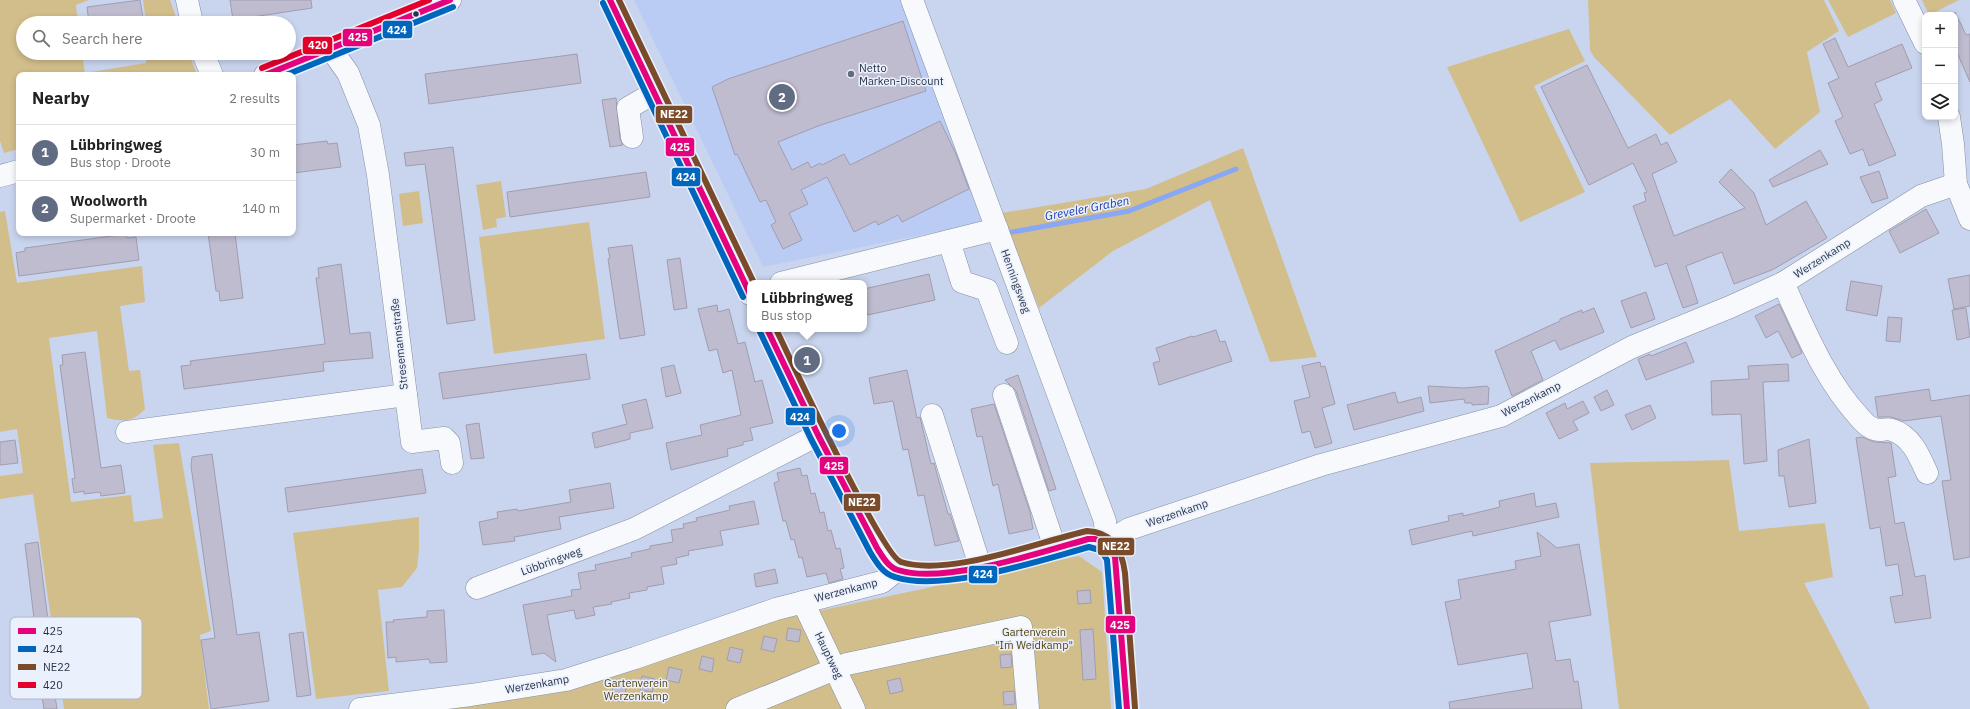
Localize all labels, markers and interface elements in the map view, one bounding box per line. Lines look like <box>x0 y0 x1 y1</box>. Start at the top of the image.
unlabelled marker <box>411 9 421 19</box>
map controls <box>1922 12 1958 120</box>
button: + <box>1922 12 1958 48</box>
search box <box>16 16 296 60</box>
line badge: 424 <box>382 20 413 39</box>
text: 424 <box>387 23 407 37</box>
icon: search <box>30 27 52 49</box>
line badge: 425 <box>342 28 373 47</box>
text: Search here <box>62 29 142 48</box>
text: 425 <box>348 30 368 44</box>
line badge: 420 <box>302 36 333 55</box>
text: 420 <box>308 38 328 52</box>
button: − <box>1922 48 1958 84</box>
place label: Netto Marken-Discount <box>859 61 944 88</box>
marker: Netto Marken-Discount <box>846 69 856 79</box>
pin: 2 <box>769 82 795 112</box>
button: layers <box>1922 84 1958 120</box>
text: Nearby <box>32 87 90 109</box>
text: 2 results <box>229 90 280 107</box>
line badge: NE22 <box>655 105 693 124</box>
text: NE22 <box>660 107 688 121</box>
text: Lübbringweg <box>70 135 162 154</box>
line badge: 425 <box>665 137 695 157</box>
text: 425 <box>670 140 690 154</box>
text: 1 <box>41 144 49 161</box>
text: 30 m <box>250 144 280 161</box>
text: Bus stop · Droote <box>70 154 171 171</box>
line badge: 424 <box>671 167 701 187</box>
text: 424 <box>676 170 696 184</box>
text: Woolworth <box>70 191 147 210</box>
water label: Greveler Graben <box>1044 192 1131 224</box>
text: 2 <box>41 200 49 217</box>
text: 140 m <box>242 200 280 217</box>
text: Supermarket · Droote <box>70 210 196 227</box>
street label: Werzenkamp <box>1791 235 1853 281</box>
street label: Henningsweg <box>998 247 1034 315</box>
popup <box>747 280 867 332</box>
text: Lübbringweg <box>761 288 853 307</box>
street label: Stresemannstraße <box>387 298 411 390</box>
text: Bus stop <box>761 307 812 324</box>
pin: 1 <box>794 345 820 375</box>
street label: Werzenkamp <box>1499 378 1563 420</box>
line badge: 424 <box>785 407 816 426</box>
text: 424 <box>790 410 810 424</box>
your location <box>829 421 849 441</box>
line badge: 425 <box>819 456 849 475</box>
text: 425 <box>824 459 844 473</box>
line badge: NE22 <box>843 493 881 512</box>
text: NE22 <box>848 495 876 509</box>
street label: Werzenkamp <box>1144 496 1210 530</box>
line badge: NE22 <box>1097 537 1135 556</box>
text: NE22 <box>1102 539 1130 553</box>
street label: Lübbringweg <box>519 543 583 578</box>
line badge: 424 <box>968 565 998 584</box>
text: 424 <box>973 567 993 581</box>
street label: Werzenkamp <box>813 575 879 605</box>
line badge: 425 <box>1105 615 1136 634</box>
legend <box>10 617 142 699</box>
text: 425 <box>1110 618 1130 632</box>
text: 425 <box>43 624 63 638</box>
park label: Gartenverein "Im Weidkamp" <box>995 625 1073 652</box>
street label: Hauptweg <box>812 629 846 681</box>
text: 424 <box>43 642 63 656</box>
text: NE22 <box>43 660 70 674</box>
street label: Werzenkamp <box>504 671 570 697</box>
park label: Gartenverein Werzenkamp <box>604 676 668 703</box>
text: 420 <box>43 678 63 692</box>

